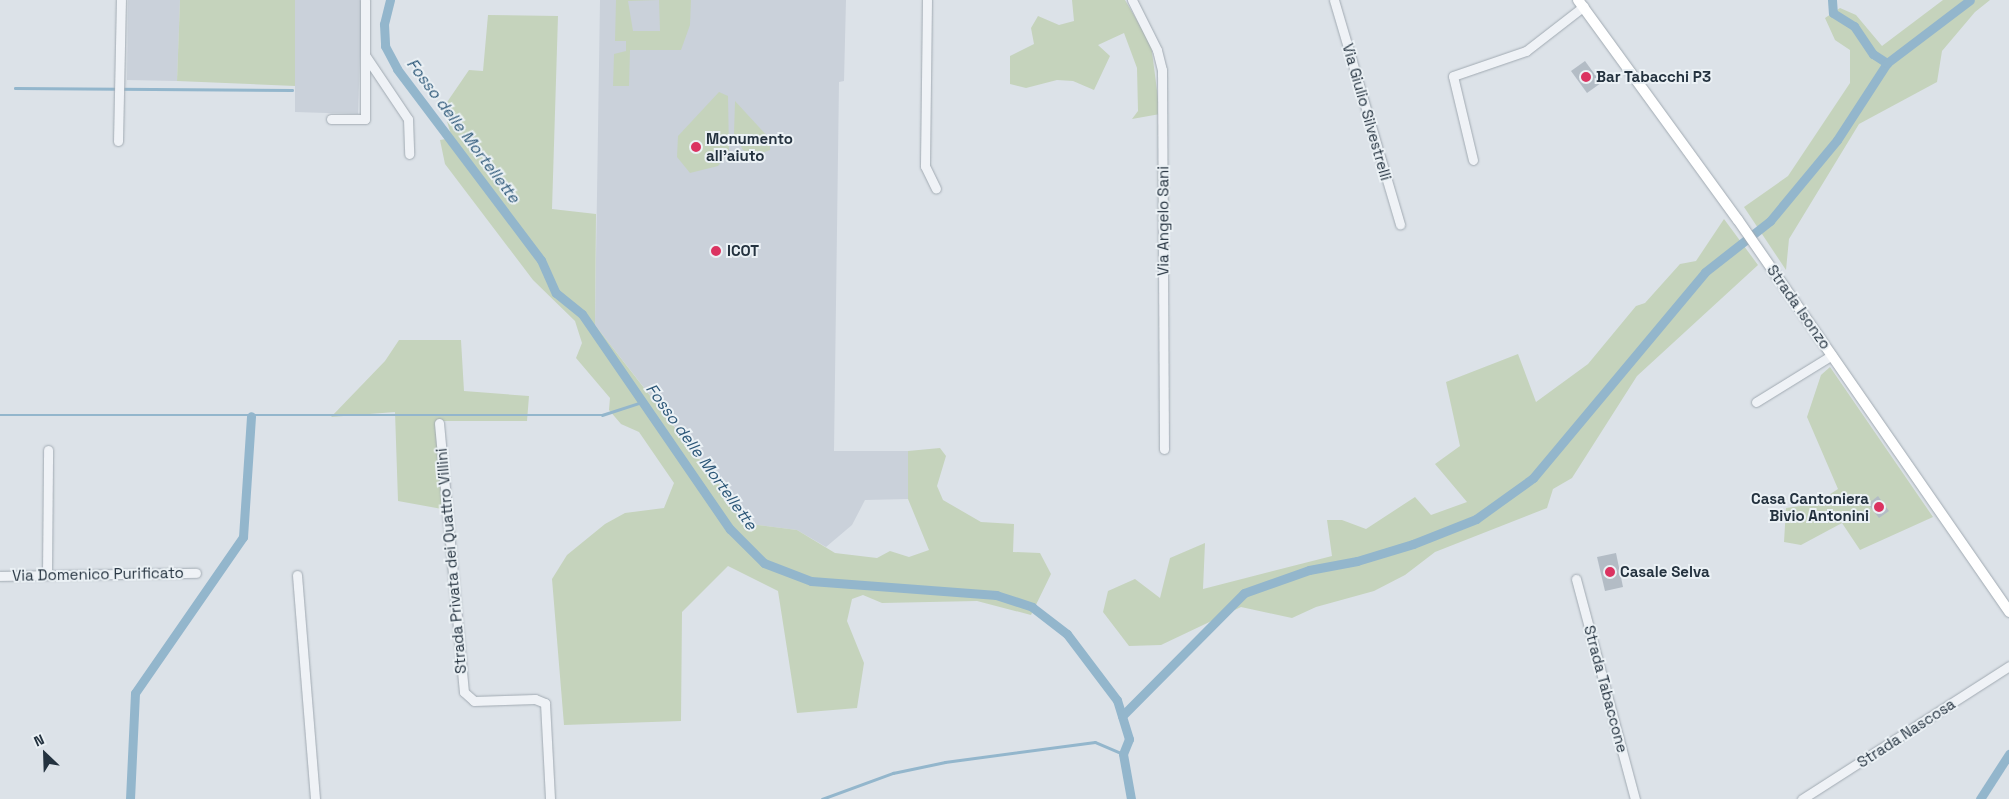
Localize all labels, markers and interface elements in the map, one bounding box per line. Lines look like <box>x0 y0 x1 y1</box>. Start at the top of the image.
street label: Via Giulio Silvestrelli <box>1339 41 1395 183</box>
water label: Fosso delle Mortellette <box>402 55 524 207</box>
place label: Bar Tabacchi P3 <box>1596 68 1711 86</box>
marker: Bar Tabacchi P3 <box>1580 71 1592 83</box>
place label: Monumento all'aiuto <box>706 129 793 164</box>
marker: Monumento all'aiuto <box>690 141 702 153</box>
street label: Via Angelo Sani <box>1154 166 1172 276</box>
place label: ICOT <box>727 242 759 260</box>
marker: ICOT <box>709 244 723 258</box>
street label: Strada Isonzo <box>1763 261 1835 353</box>
water label: Fosso delle Mortellette <box>641 380 761 534</box>
street label: Strada Privata dei Quattro Villini <box>432 447 470 675</box>
place label: Casa Cantoniera Bivio Antonini <box>1751 489 1869 524</box>
marker: Casa Cantoniera Bivio Antonini <box>1873 501 1885 513</box>
place label: Casale Selva <box>1620 563 1710 581</box>
street label: Via Domenico Purificato <box>12 564 184 584</box>
marker: Casale Selva <box>1604 566 1616 578</box>
street label: Strada Tabaccone <box>1580 623 1632 755</box>
street label: Strada Nascosa <box>1854 695 1958 771</box>
north arrow <box>20 729 70 779</box>
text: N <box>31 730 47 750</box>

